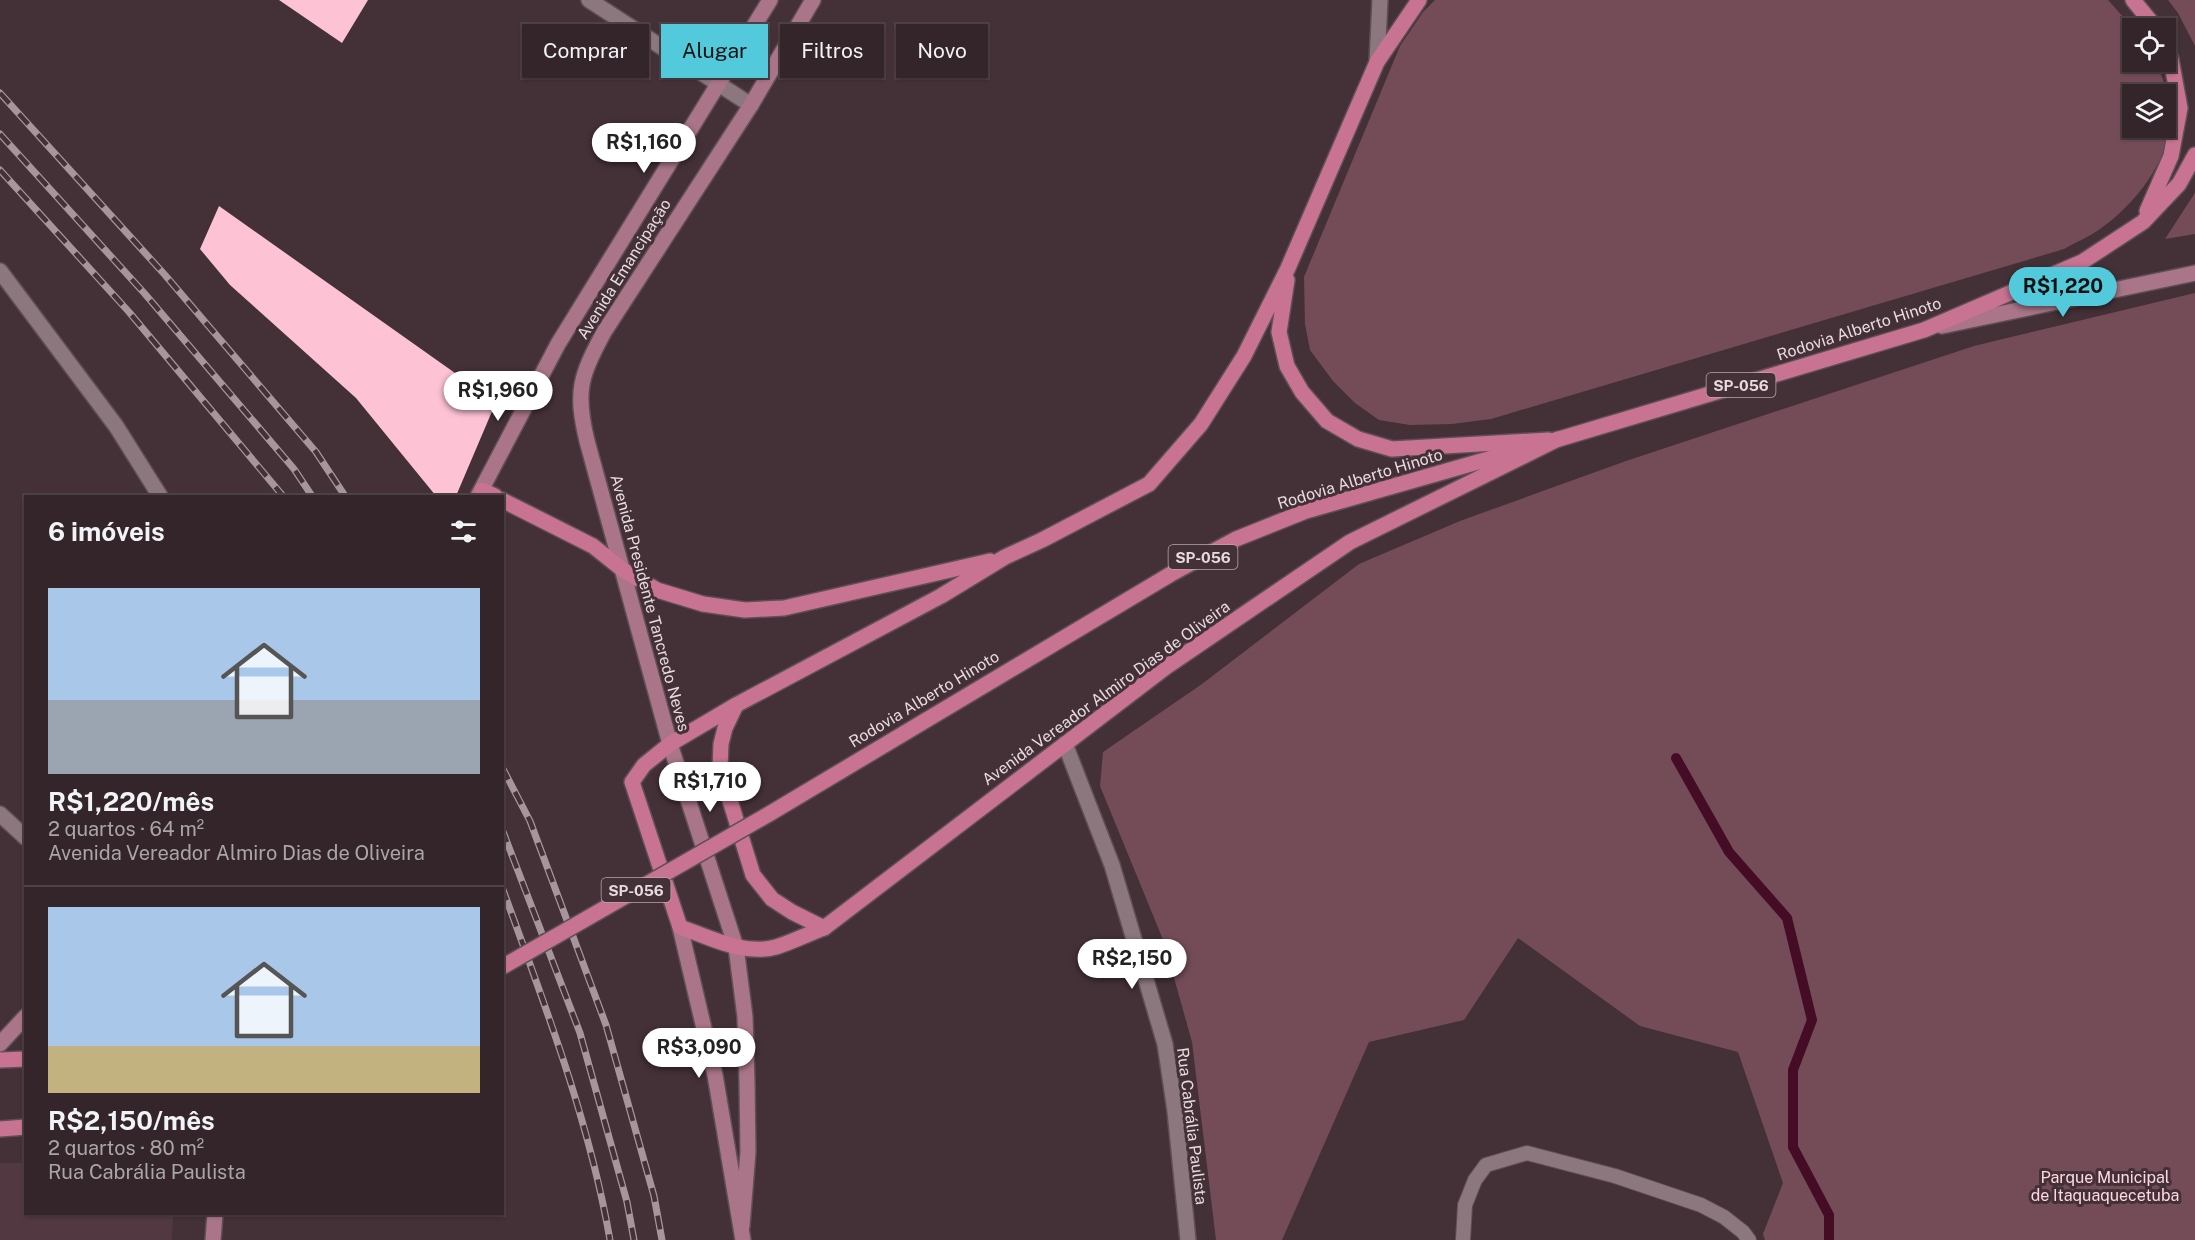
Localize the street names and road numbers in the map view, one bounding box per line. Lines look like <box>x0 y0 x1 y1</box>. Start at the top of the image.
street label: Avenida Emancipação <box>573 195 675 343</box>
street label: Rodovia Alberto Hinoto <box>1774 293 1944 365</box>
road number: SP-056 <box>1706 373 1776 397</box>
street label: Rodovia Alberto Hinoto <box>1275 445 1445 513</box>
street label: Avenida Presidente Tancredo Neves <box>606 472 694 734</box>
road number: SP-056 <box>1168 545 1238 569</box>
street label: Avenida Vereador Almiro Dias de Oliveira <box>979 597 1233 789</box>
street label: Rodovia Alberto Hinoto <box>846 647 1002 751</box>
road number: SP-056 <box>602 878 670 902</box>
street label: Rua Cabrália Paulista <box>1173 1046 1211 1206</box>

